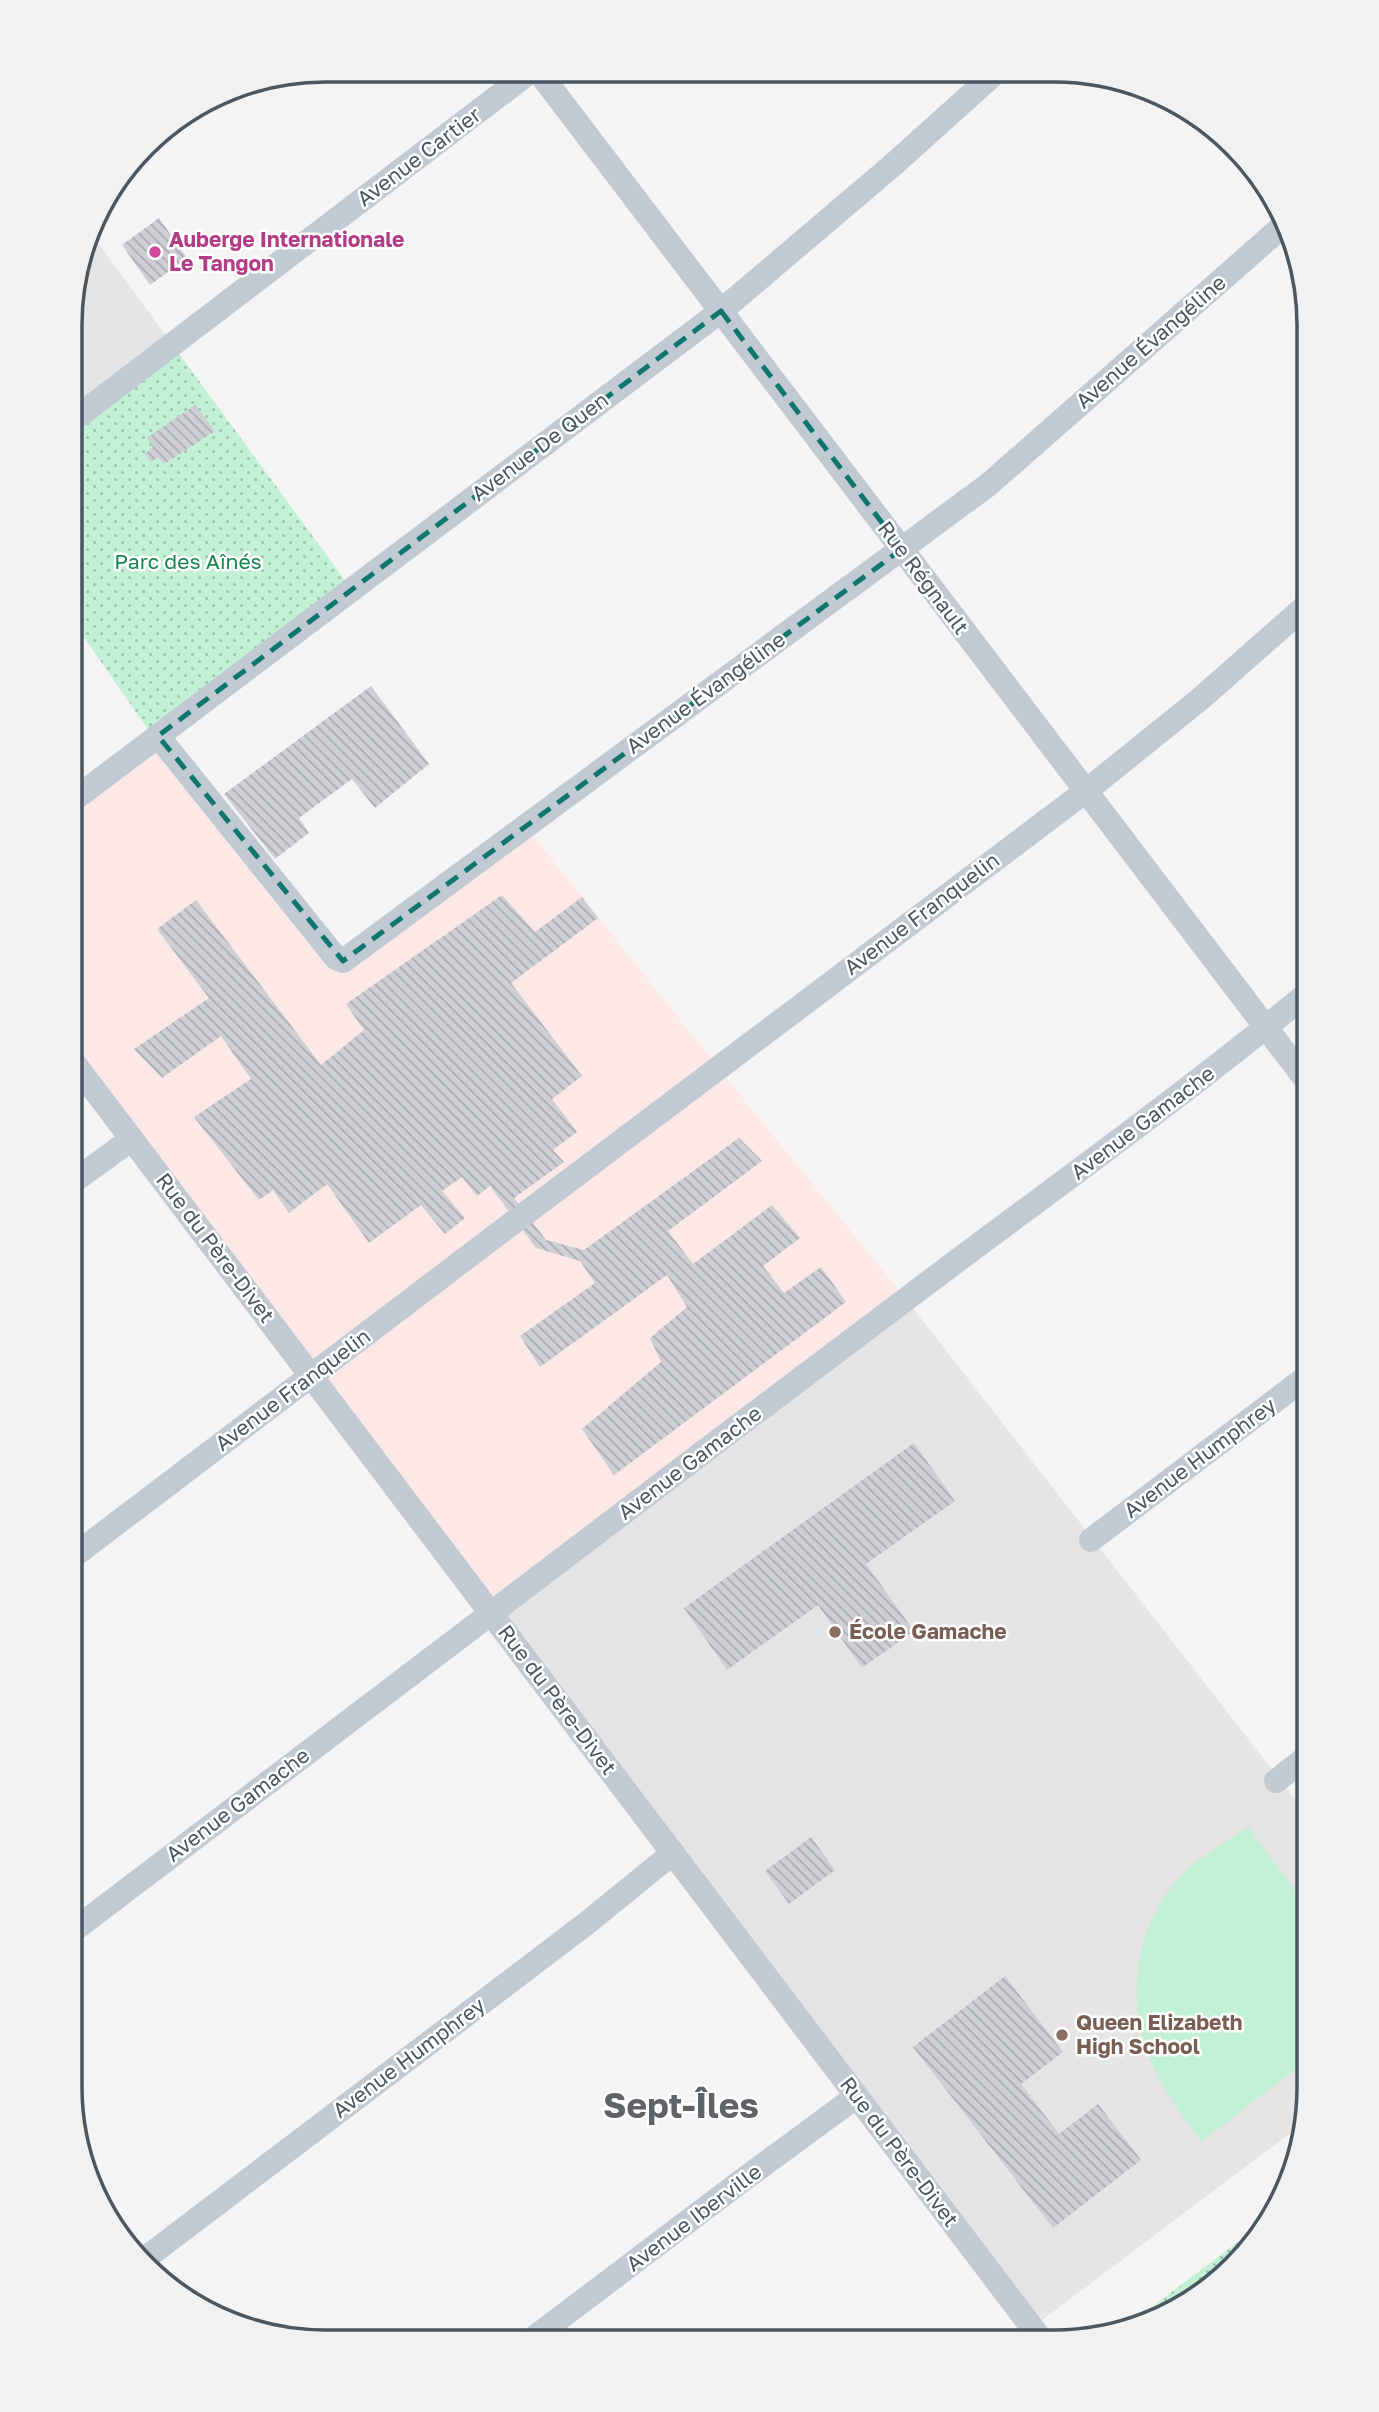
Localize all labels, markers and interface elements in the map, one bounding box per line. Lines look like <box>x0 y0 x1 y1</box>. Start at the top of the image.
street label: Avenue Cartier <box>351 101 486 211</box>
place label: Auberge Internationale Le Tangon <box>169 226 405 276</box>
marker: Auberge Internationale Le Tangon <box>147 244 163 260</box>
street label: Avenue Évangéline <box>1070 269 1231 414</box>
street label: Avenue De Quen <box>466 386 613 506</box>
street label: Rue Régnault <box>873 516 975 639</box>
park label: Parc des Aînés <box>114 548 262 574</box>
street label: Avenue Évangéline <box>621 626 790 759</box>
street label: Avenue Franquelin <box>839 846 1004 980</box>
street label: Avenue Gamache <box>1065 1060 1219 1185</box>
street label: Rue du Père-Divet <box>151 1167 281 1327</box>
street label: Avenue Franquelin <box>210 1322 375 1456</box>
street label: Avenue Humphrey <box>1118 1391 1281 1523</box>
street label: Avenue Gamache <box>612 1400 766 1525</box>
place label: École Gamache <box>849 1618 1007 1644</box>
street label: Rue du Père-Divet <box>493 1619 623 1779</box>
marker: École Gamache <box>827 1624 843 1640</box>
street label: Avenue Gamache <box>160 1742 314 1867</box>
street label: Avenue Humphrey <box>327 1991 490 2123</box>
place label: Queen Elizabeth High School <box>1076 2009 1243 2059</box>
marker: Queen Elizabeth High School <box>1054 2027 1070 2043</box>
street label: Rue du Père-Divet <box>835 2071 965 2231</box>
district label: Sept-Îles <box>603 2084 759 2126</box>
street label: Avenue Iberville <box>621 2158 766 2277</box>

